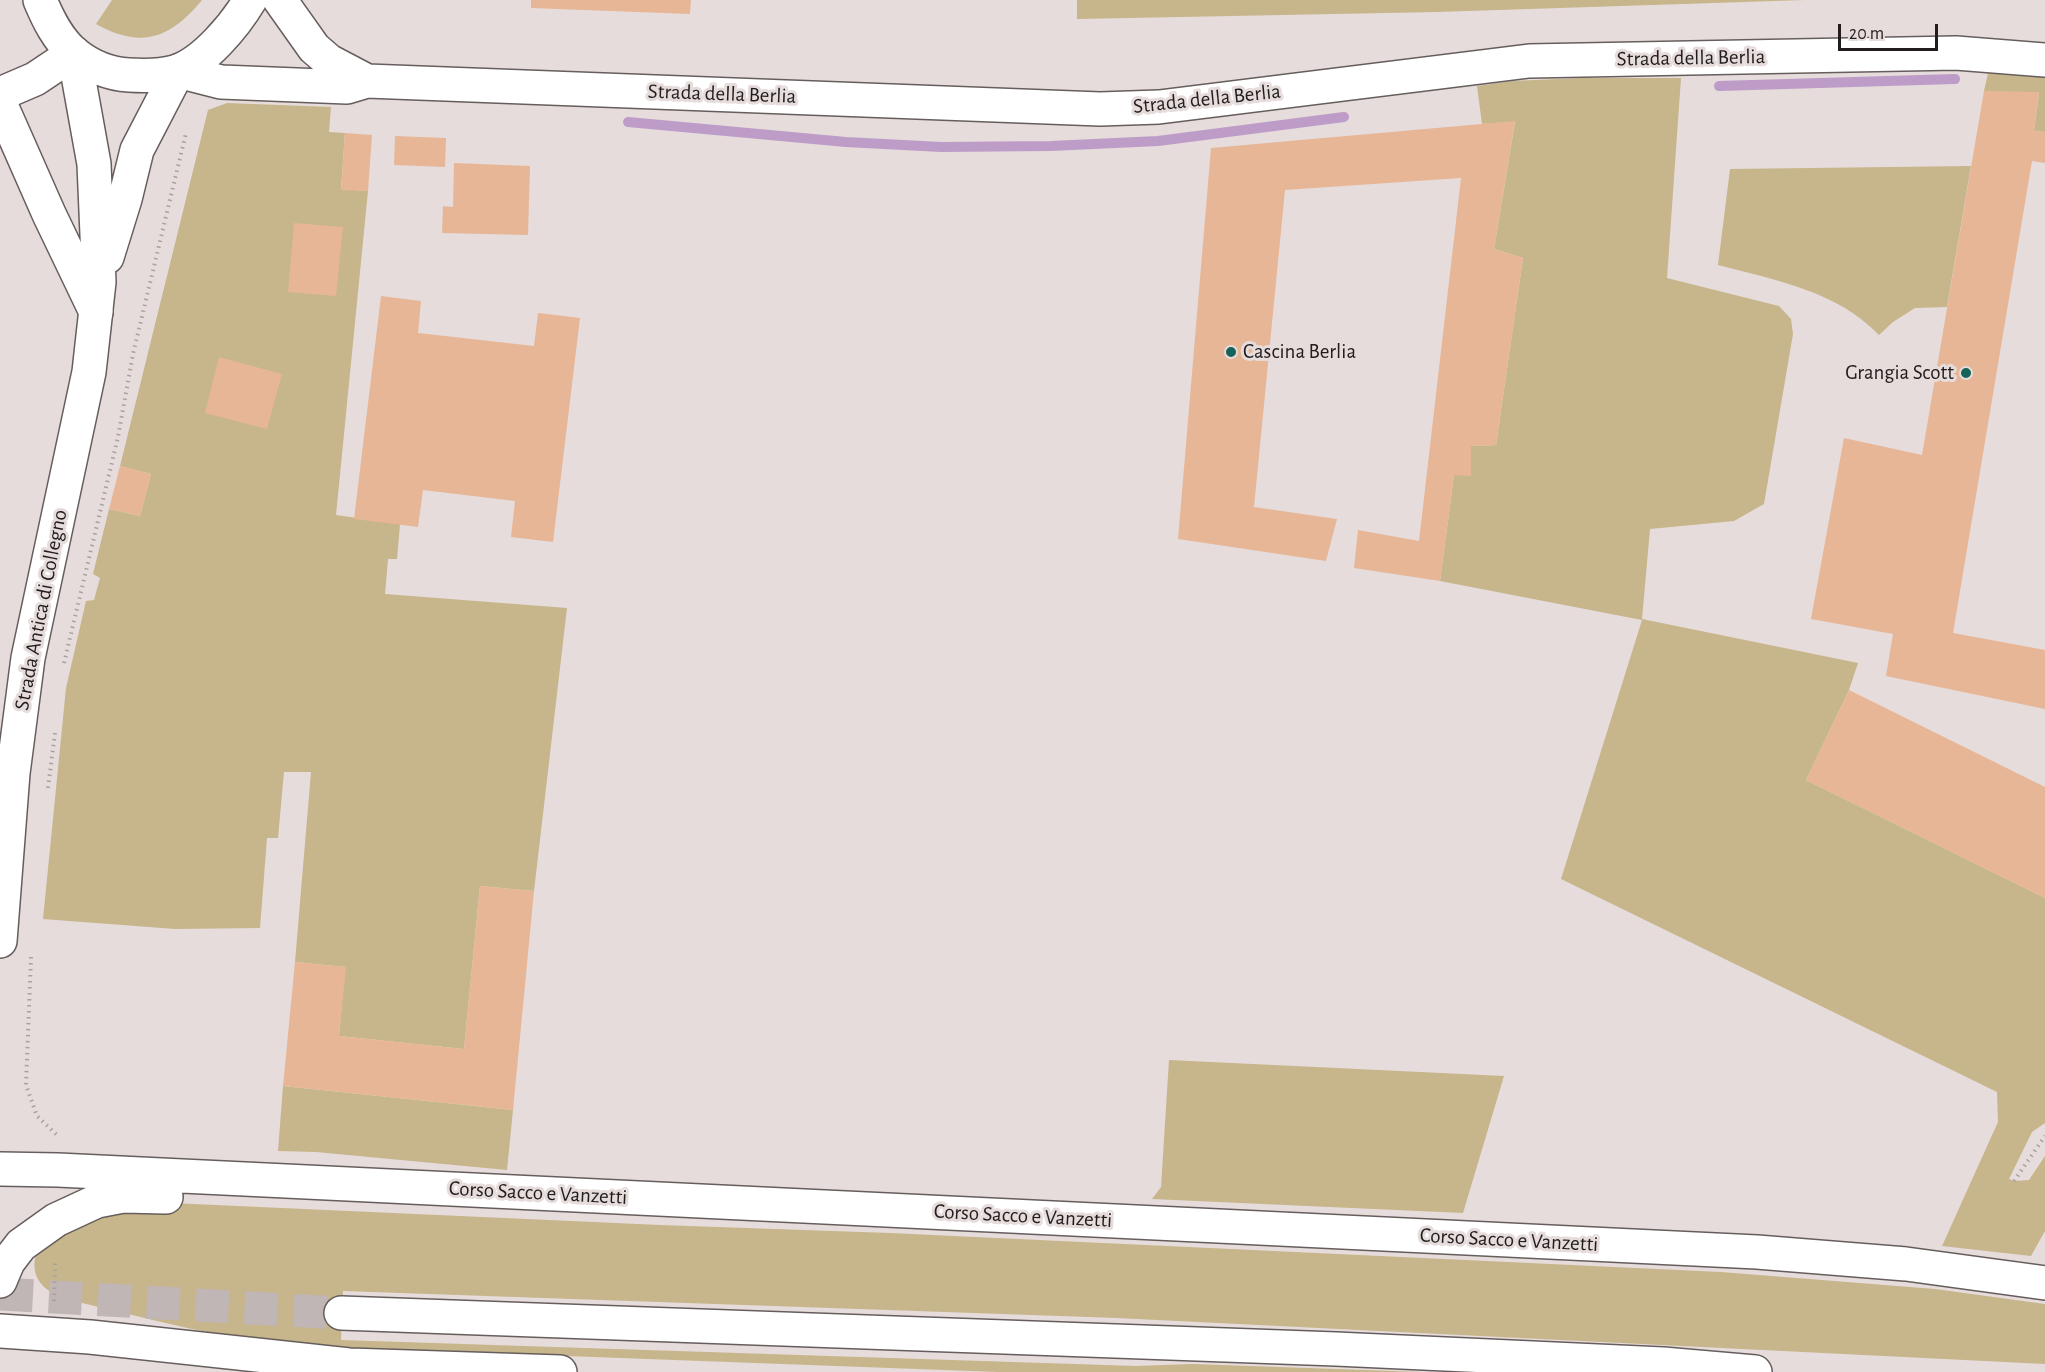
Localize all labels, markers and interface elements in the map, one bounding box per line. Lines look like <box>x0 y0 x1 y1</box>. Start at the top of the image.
scale bar <box>1841 12 1942 50</box>
text: 20 m <box>1849 25 1884 43</box>
street label: Strada della Berlia <box>1617 44 1765 72</box>
street label: Strada della Berlia <box>647 79 797 109</box>
street label: Strada della Berlia <box>1132 79 1282 119</box>
place label: Cascina Berlia <box>1243 339 1356 365</box>
marker: Cascina Berlia <box>1224 345 1238 359</box>
place label: Grangia Scott <box>1845 360 1954 386</box>
marker: Grangia Scott <box>1959 366 1973 380</box>
street label: Strada Antica di Collegno <box>9 507 73 713</box>
street label: Corso Sacco e Vanzetti <box>448 1176 628 1210</box>
street label: Corso Sacco e Vanzetti <box>933 1199 1113 1233</box>
street label: Corso Sacco e Vanzetti <box>1419 1223 1599 1257</box>

